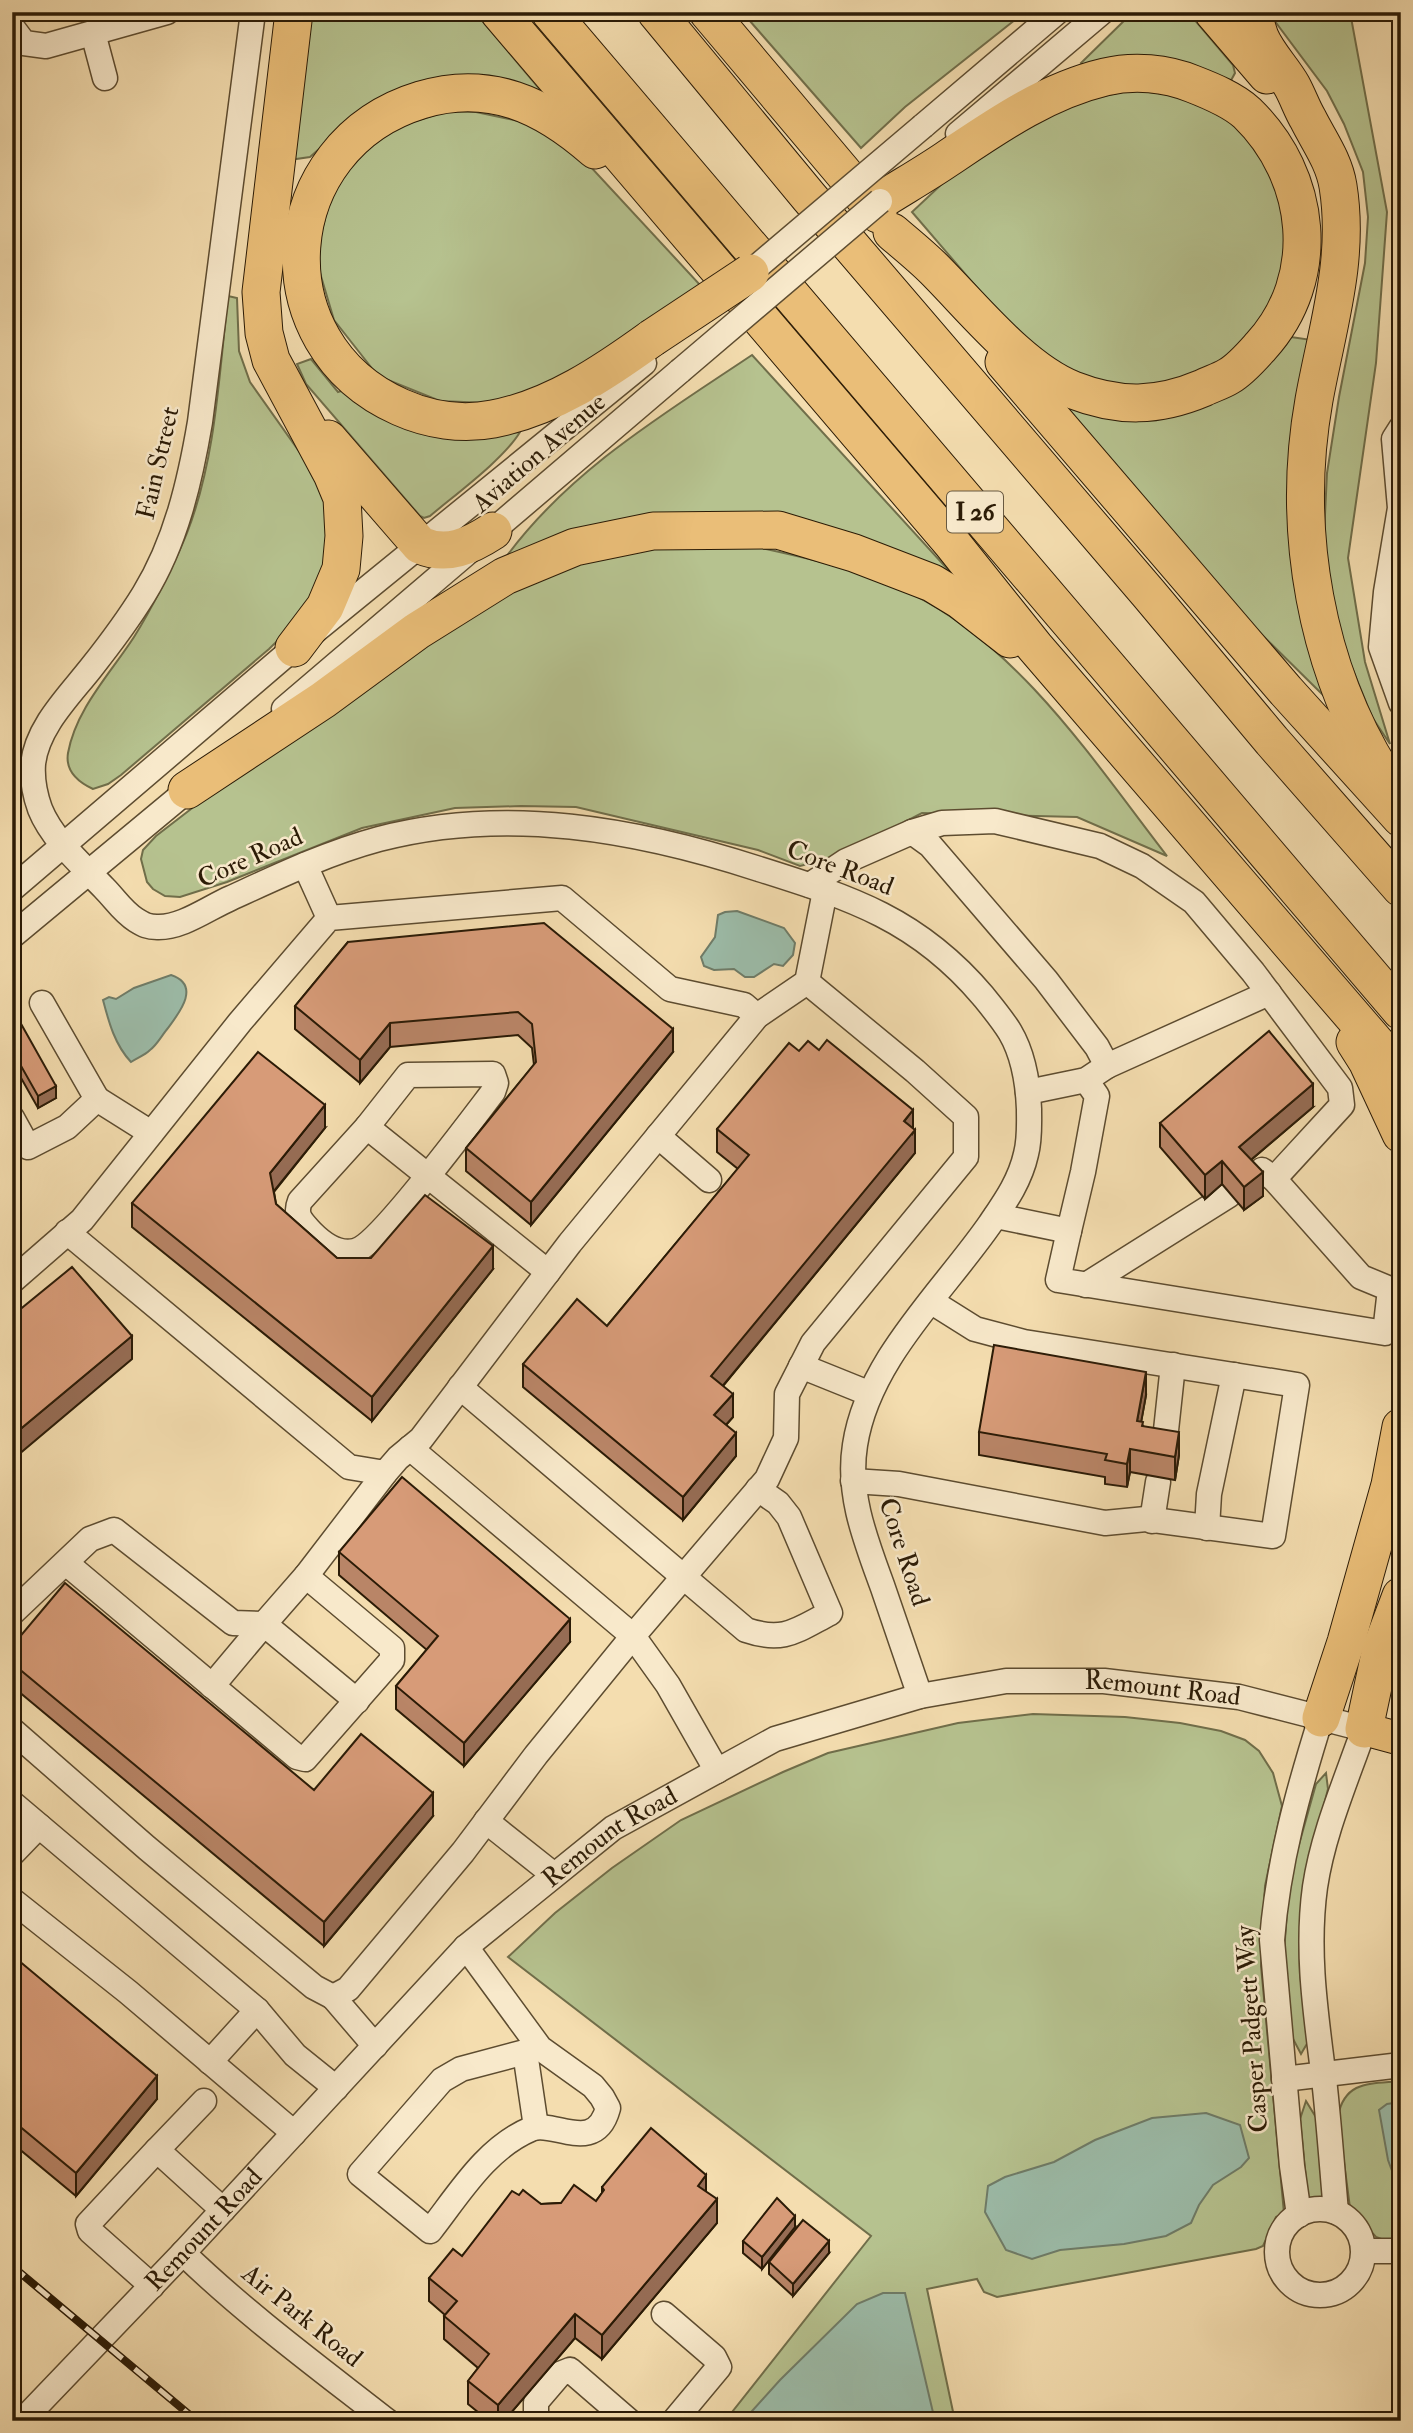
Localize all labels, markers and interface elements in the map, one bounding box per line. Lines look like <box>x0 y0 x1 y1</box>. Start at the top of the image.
street label: Aviation Avenue <box>465 386 612 520</box>
street label: Fain Street <box>130 403 186 523</box>
road number: I 26 <box>947 491 1003 532</box>
street label: Core Road <box>192 821 308 895</box>
street label: Core Road <box>782 833 898 903</box>
street label: Core Road <box>871 1494 937 1610</box>
street label: Remount Road <box>1085 1665 1243 1713</box>
street label: Remount Road <box>536 1780 683 1895</box>
street label: Casper Padgett Way <box>1229 1924 1276 2134</box>
street label: Remount Road <box>139 2161 269 2298</box>
street label: Air Park Road <box>235 2257 369 2374</box>

